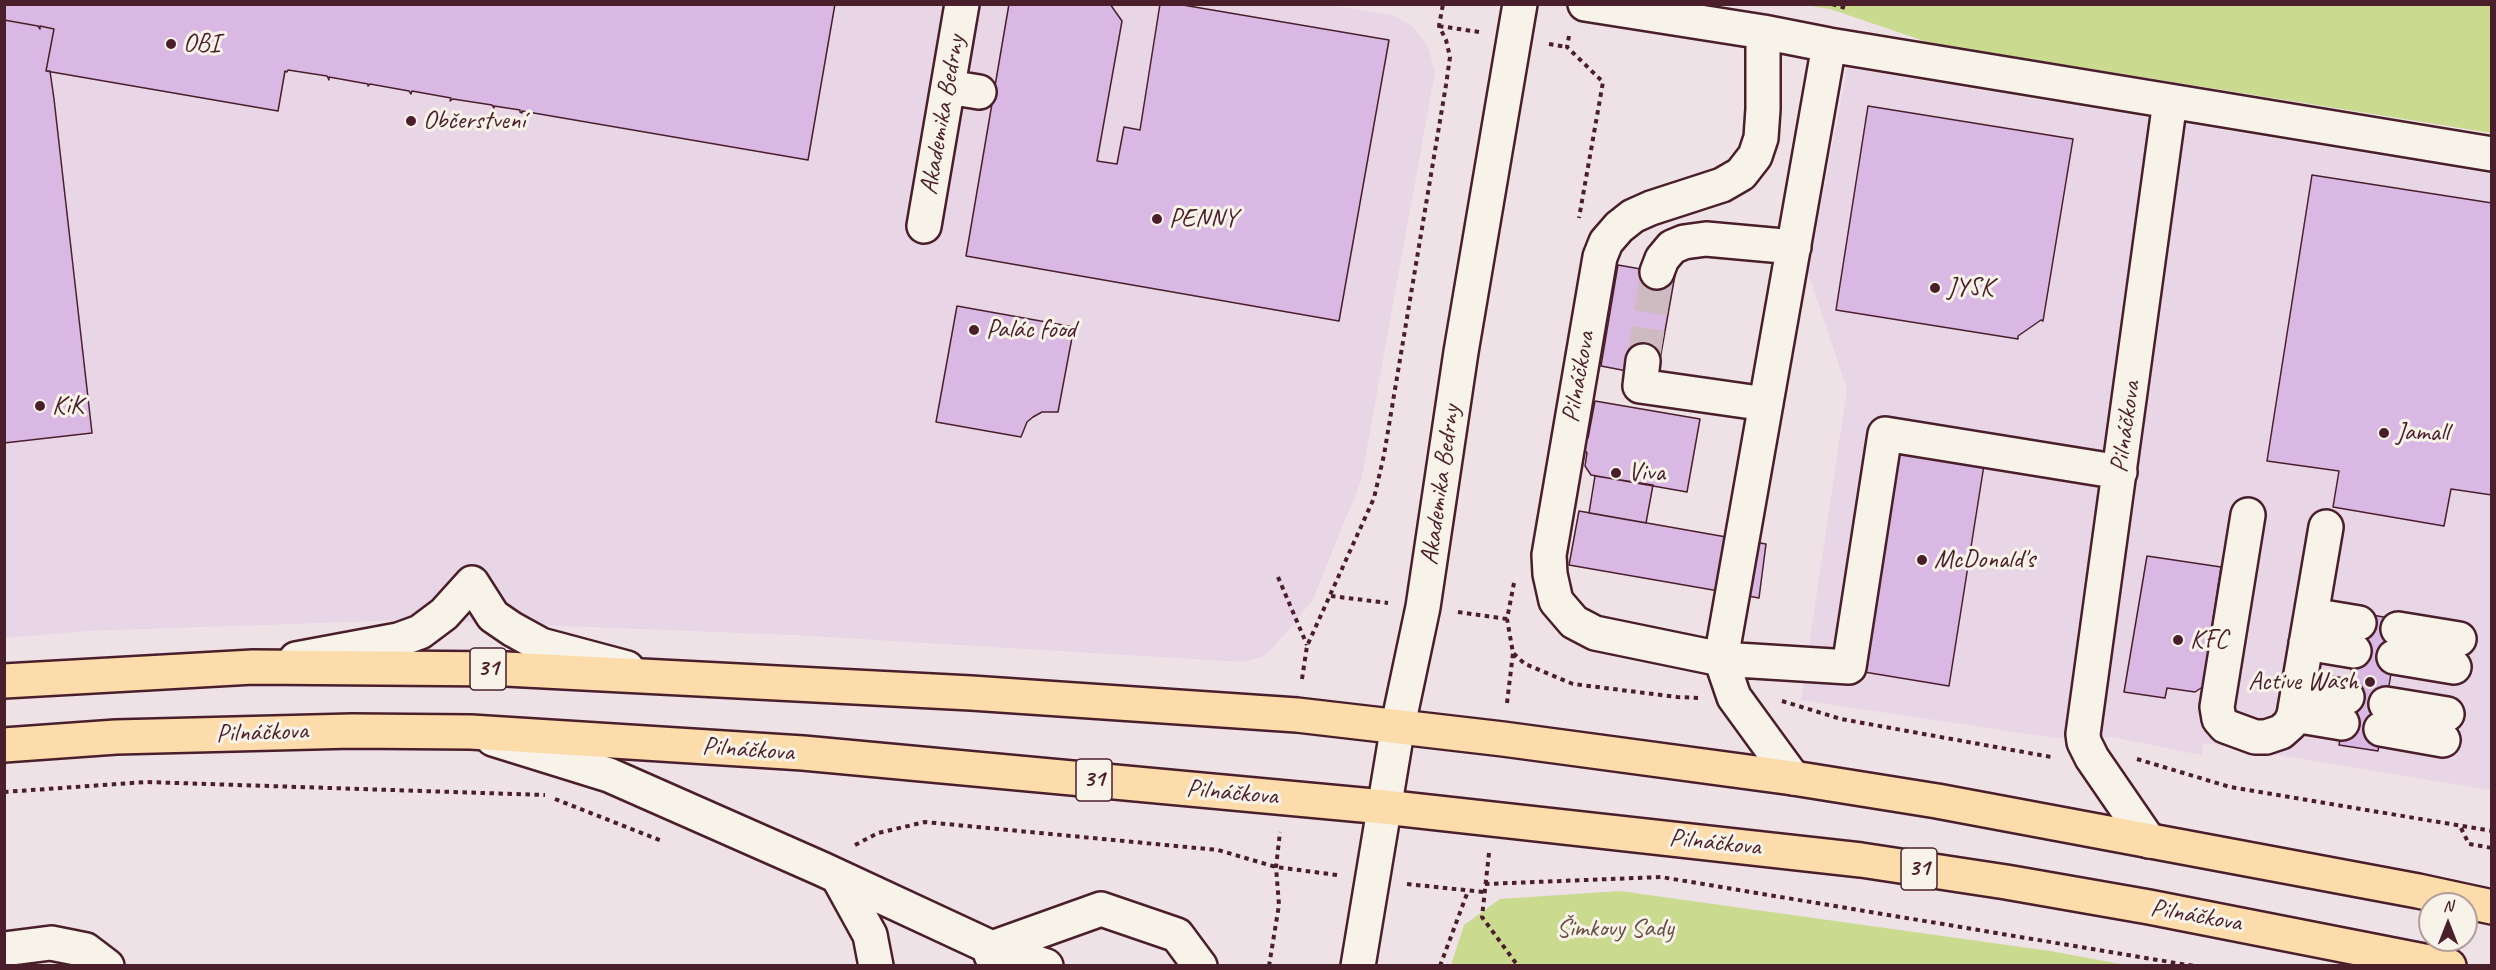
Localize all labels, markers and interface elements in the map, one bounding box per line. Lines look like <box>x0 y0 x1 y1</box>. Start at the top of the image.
place label: OBI <box>183 28 220 60</box>
street label: Akademika Bedrny <box>914 33 972 197</box>
marker: OBI <box>164 37 178 51</box>
place label: Občerstvení <box>423 105 525 137</box>
marker: Občerstvení <box>404 114 418 128</box>
place label: PENNY <box>1169 203 1237 235</box>
marker: PENNY <box>1150 212 1164 226</box>
place label: JYSK <box>1947 272 1993 304</box>
marker: JYSK <box>1928 281 1942 295</box>
place label: Palác food <box>986 314 1076 346</box>
marker: Palác food <box>967 323 981 337</box>
street label: Pilnáčkova <box>1556 329 1602 425</box>
street label: Pilnáčkova <box>2104 379 2148 475</box>
place label: KiK <box>52 390 83 422</box>
marker: KiK <box>33 399 47 413</box>
street label: Akademika Bedrny <box>1414 403 1468 567</box>
place label: Jamall <box>2396 417 2449 449</box>
marker: Jamall <box>2377 426 2391 440</box>
place label: Viva <box>1628 457 1665 489</box>
marker: Viva <box>1609 466 1623 480</box>
place label: McDonald's <box>1934 544 2035 576</box>
marker: McDonald's <box>1915 553 1929 567</box>
place label: KFC <box>2190 624 2228 656</box>
marker: KFC <box>2171 633 2185 647</box>
road number: 31 <box>470 648 506 690</box>
place label: Active Wash <box>2248 666 2358 698</box>
marker: Active Wash <box>2363 675 2377 689</box>
street label: Pilnáčkova <box>216 716 308 750</box>
street label: Pilnáčkova <box>701 731 795 769</box>
road number: 31 <box>1076 759 1112 801</box>
street label: Pilnáčkova <box>1185 773 1279 813</box>
street label: Pilnáčkova <box>1668 823 1762 863</box>
road number: 31 <box>1901 848 1937 890</box>
north arrow <box>2418 892 2478 952</box>
street label: Pilnáčkova <box>2148 893 2244 939</box>
text: N <box>2443 896 2453 916</box>
park label: Šimkovy Sady <box>1556 913 1674 945</box>

